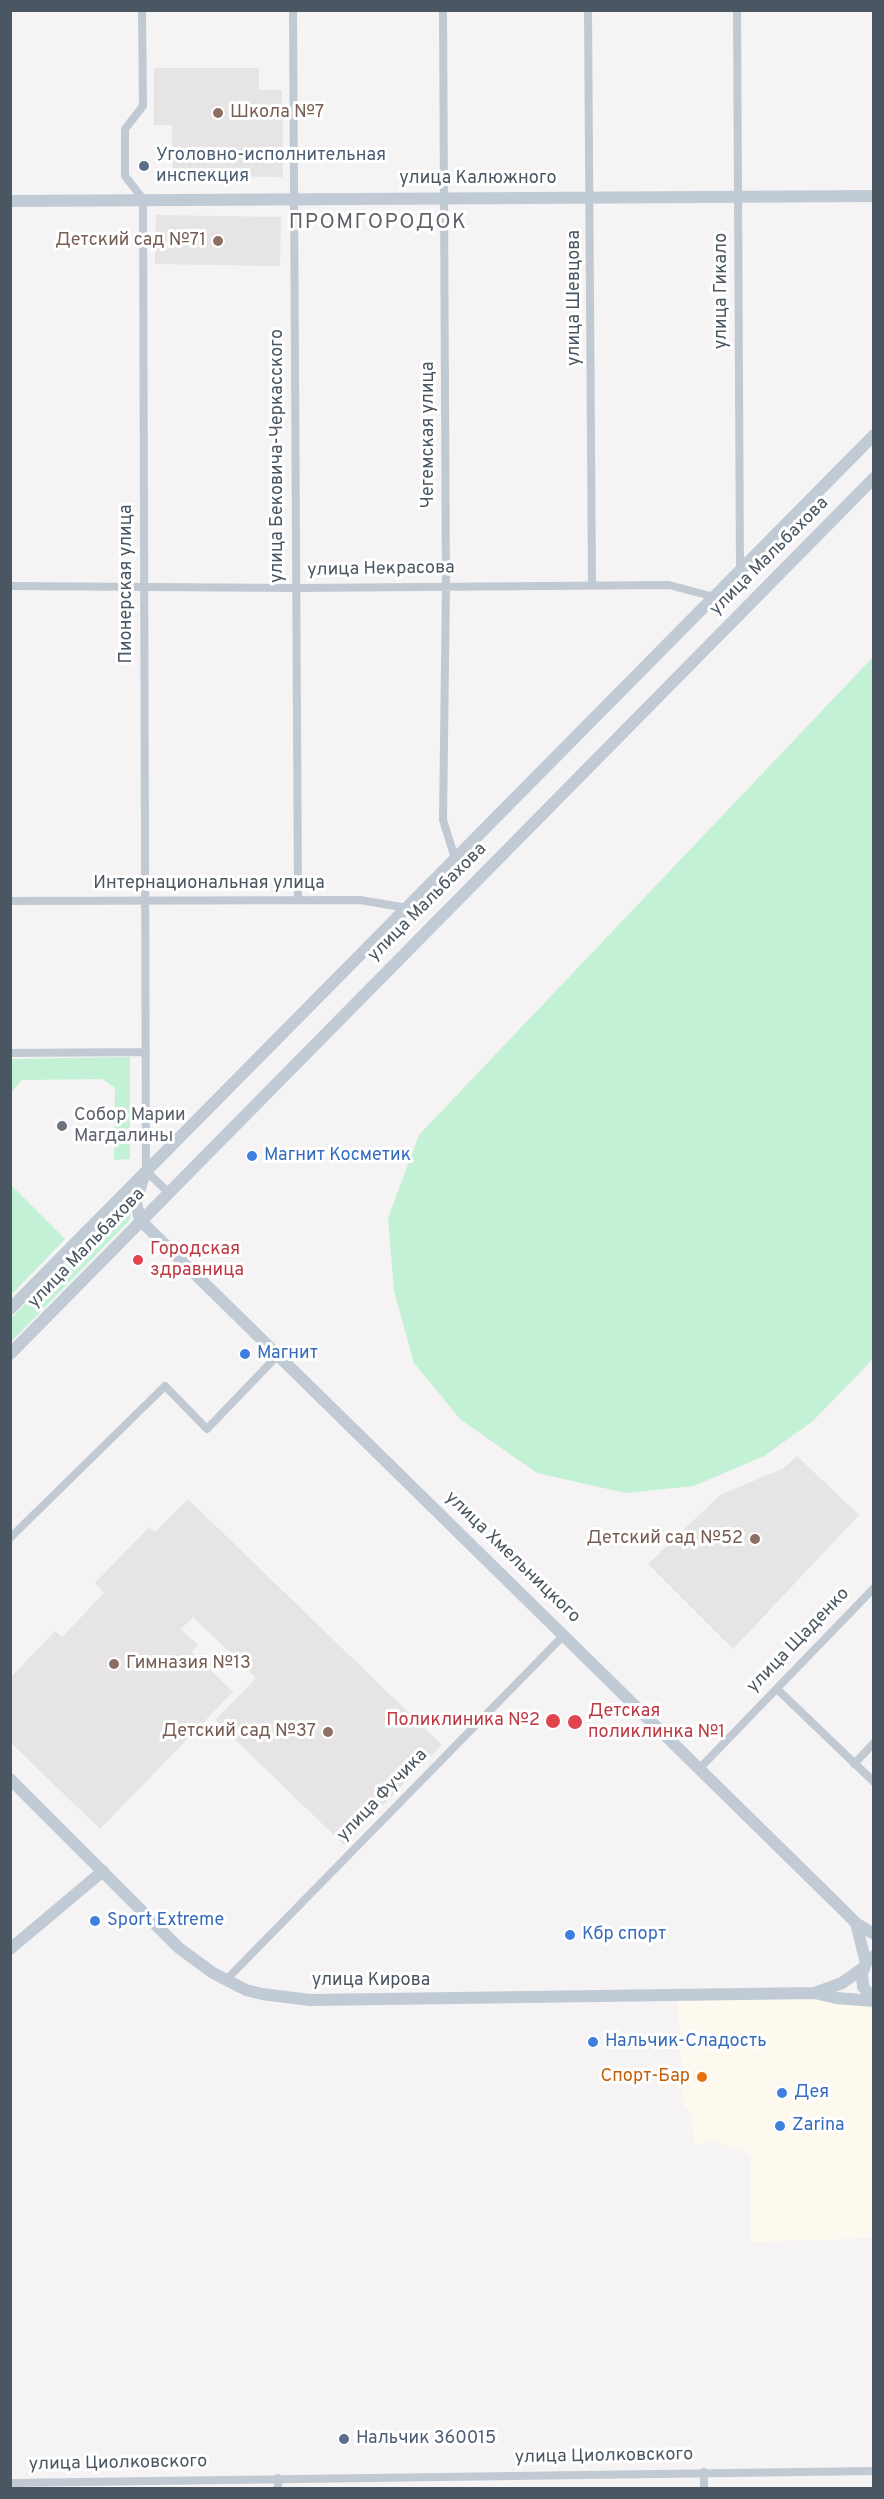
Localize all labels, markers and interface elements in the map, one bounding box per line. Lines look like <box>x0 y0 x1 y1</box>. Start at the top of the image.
place label: Школа №7 <box>230 102 324 124</box>
marker: Школа №7 <box>211 106 225 120</box>
place label: Уголовно-исполнительная инспекция <box>156 145 386 188</box>
marker: Уголовно-исполнительная инспекция <box>137 159 151 173</box>
street label: улица Калюжного <box>399 168 557 190</box>
district label: ПРОМГОРОДОК <box>289 211 467 237</box>
place label: Детский сад №71 <box>55 230 206 252</box>
street label: улица Шевцова <box>564 230 586 366</box>
street label: улица Гикало <box>711 233 733 349</box>
marker: Детский сад №71 <box>211 234 225 248</box>
street label: улица Бековича-Черкасского <box>267 329 289 583</box>
street label: Чегемская улица <box>418 362 440 508</box>
street label: улица Мальбахова <box>706 493 834 621</box>
street label: Пионерская улица <box>116 505 138 663</box>
street label: улица Некрасова <box>307 558 455 582</box>
street label: улица Мальбахова <box>364 839 492 967</box>
street label: Интернациональная улица <box>93 873 325 895</box>
place label: Собор Марии Магдалины <box>74 1105 186 1148</box>
marker: Собор Марии Магдалины <box>55 1119 69 1133</box>
place label: Магнит Косметик <box>264 1145 411 1167</box>
marker: Магнит Косметик <box>245 1149 259 1163</box>
street label: улица Мальбахова <box>24 1184 150 1314</box>
place label: Городская здравница <box>150 1239 244 1282</box>
marker: Городская здравница <box>131 1253 145 1267</box>
place label: Магнит <box>257 1343 318 1365</box>
marker: Магнит <box>238 1347 252 1361</box>
street label: улица Хмельницкого <box>440 1488 584 1628</box>
place label: Детский сад №52 <box>587 1528 743 1550</box>
marker: Детский сад №52 <box>748 1532 762 1546</box>
street label: улица Щаденко <box>743 1584 855 1698</box>
place label: Гимназия №13 <box>126 1653 251 1675</box>
marker: Гимназия №13 <box>107 1657 121 1671</box>
place label: Детская поликлинка №1 <box>588 1701 725 1744</box>
place label: Поликлиника №2 <box>386 1710 540 1732</box>
marker: Поликлиника №2 <box>544 1712 562 1730</box>
marker: Детская поликлинка №1 <box>566 1713 584 1731</box>
place label: Детский сад №37 <box>162 1721 316 1743</box>
marker: Детский сад №37 <box>321 1725 335 1739</box>
street label: улица Фучика <box>333 1745 433 1847</box>
place label: Sport Extreme <box>107 1910 224 1932</box>
marker: Sport Extreme <box>88 1914 102 1928</box>
place label: Кбр спорт <box>582 1924 666 1946</box>
marker: Кбр спорт <box>563 1928 577 1942</box>
street label: улица Кирова <box>312 1970 430 1992</box>
place label: Нальчик-Сладость <box>605 2031 767 2053</box>
marker: Нальчик-Сладость <box>586 2035 600 2049</box>
place label: Спорт-Бар <box>601 2066 690 2088</box>
marker: Спорт-Бар <box>695 2070 709 2084</box>
place label: Дея <box>794 2082 829 2104</box>
marker: Дея <box>775 2086 789 2100</box>
place label: Zarina <box>792 2115 845 2137</box>
marker: Zarina <box>773 2119 787 2133</box>
place label: Нальчик 360015 <box>356 2428 496 2450</box>
marker: Нальчик 360015 <box>337 2432 351 2446</box>
street label: улица Циолковского <box>515 2445 693 2469</box>
street label: улица Циолковского <box>29 2452 207 2476</box>

